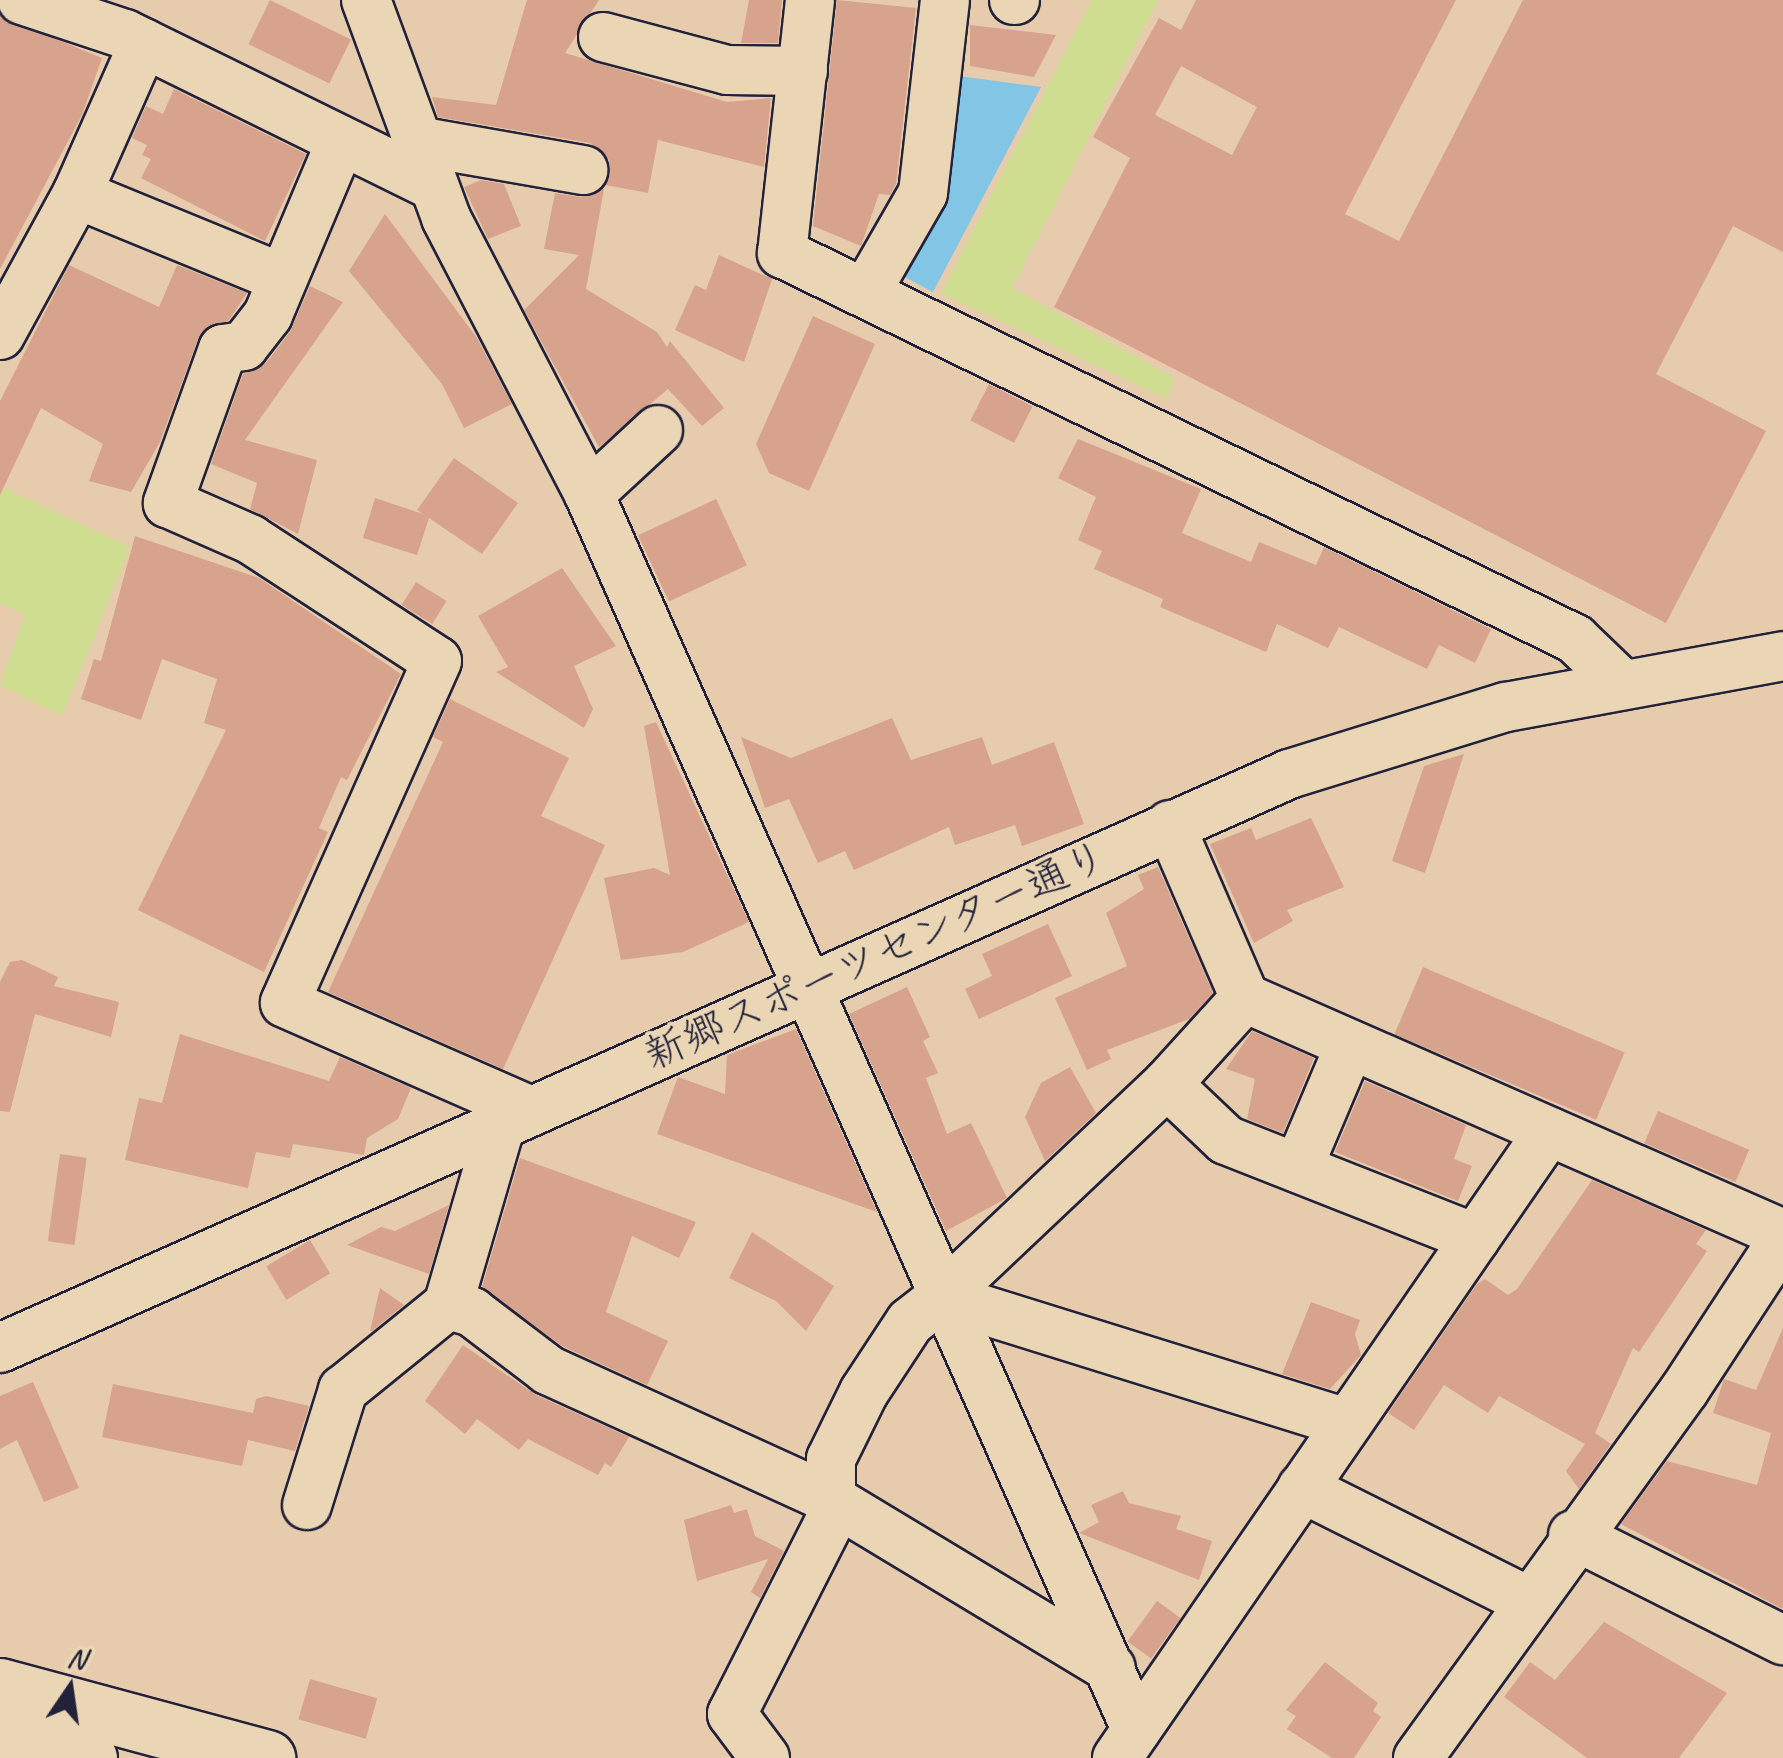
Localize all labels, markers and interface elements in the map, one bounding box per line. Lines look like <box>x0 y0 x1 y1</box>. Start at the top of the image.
street label: 新郷スポーツセンター通り <box>636 830 1116 1082</box>
north arrow <box>20 1638 120 1738</box>
text: N <box>64 1639 89 1677</box>

